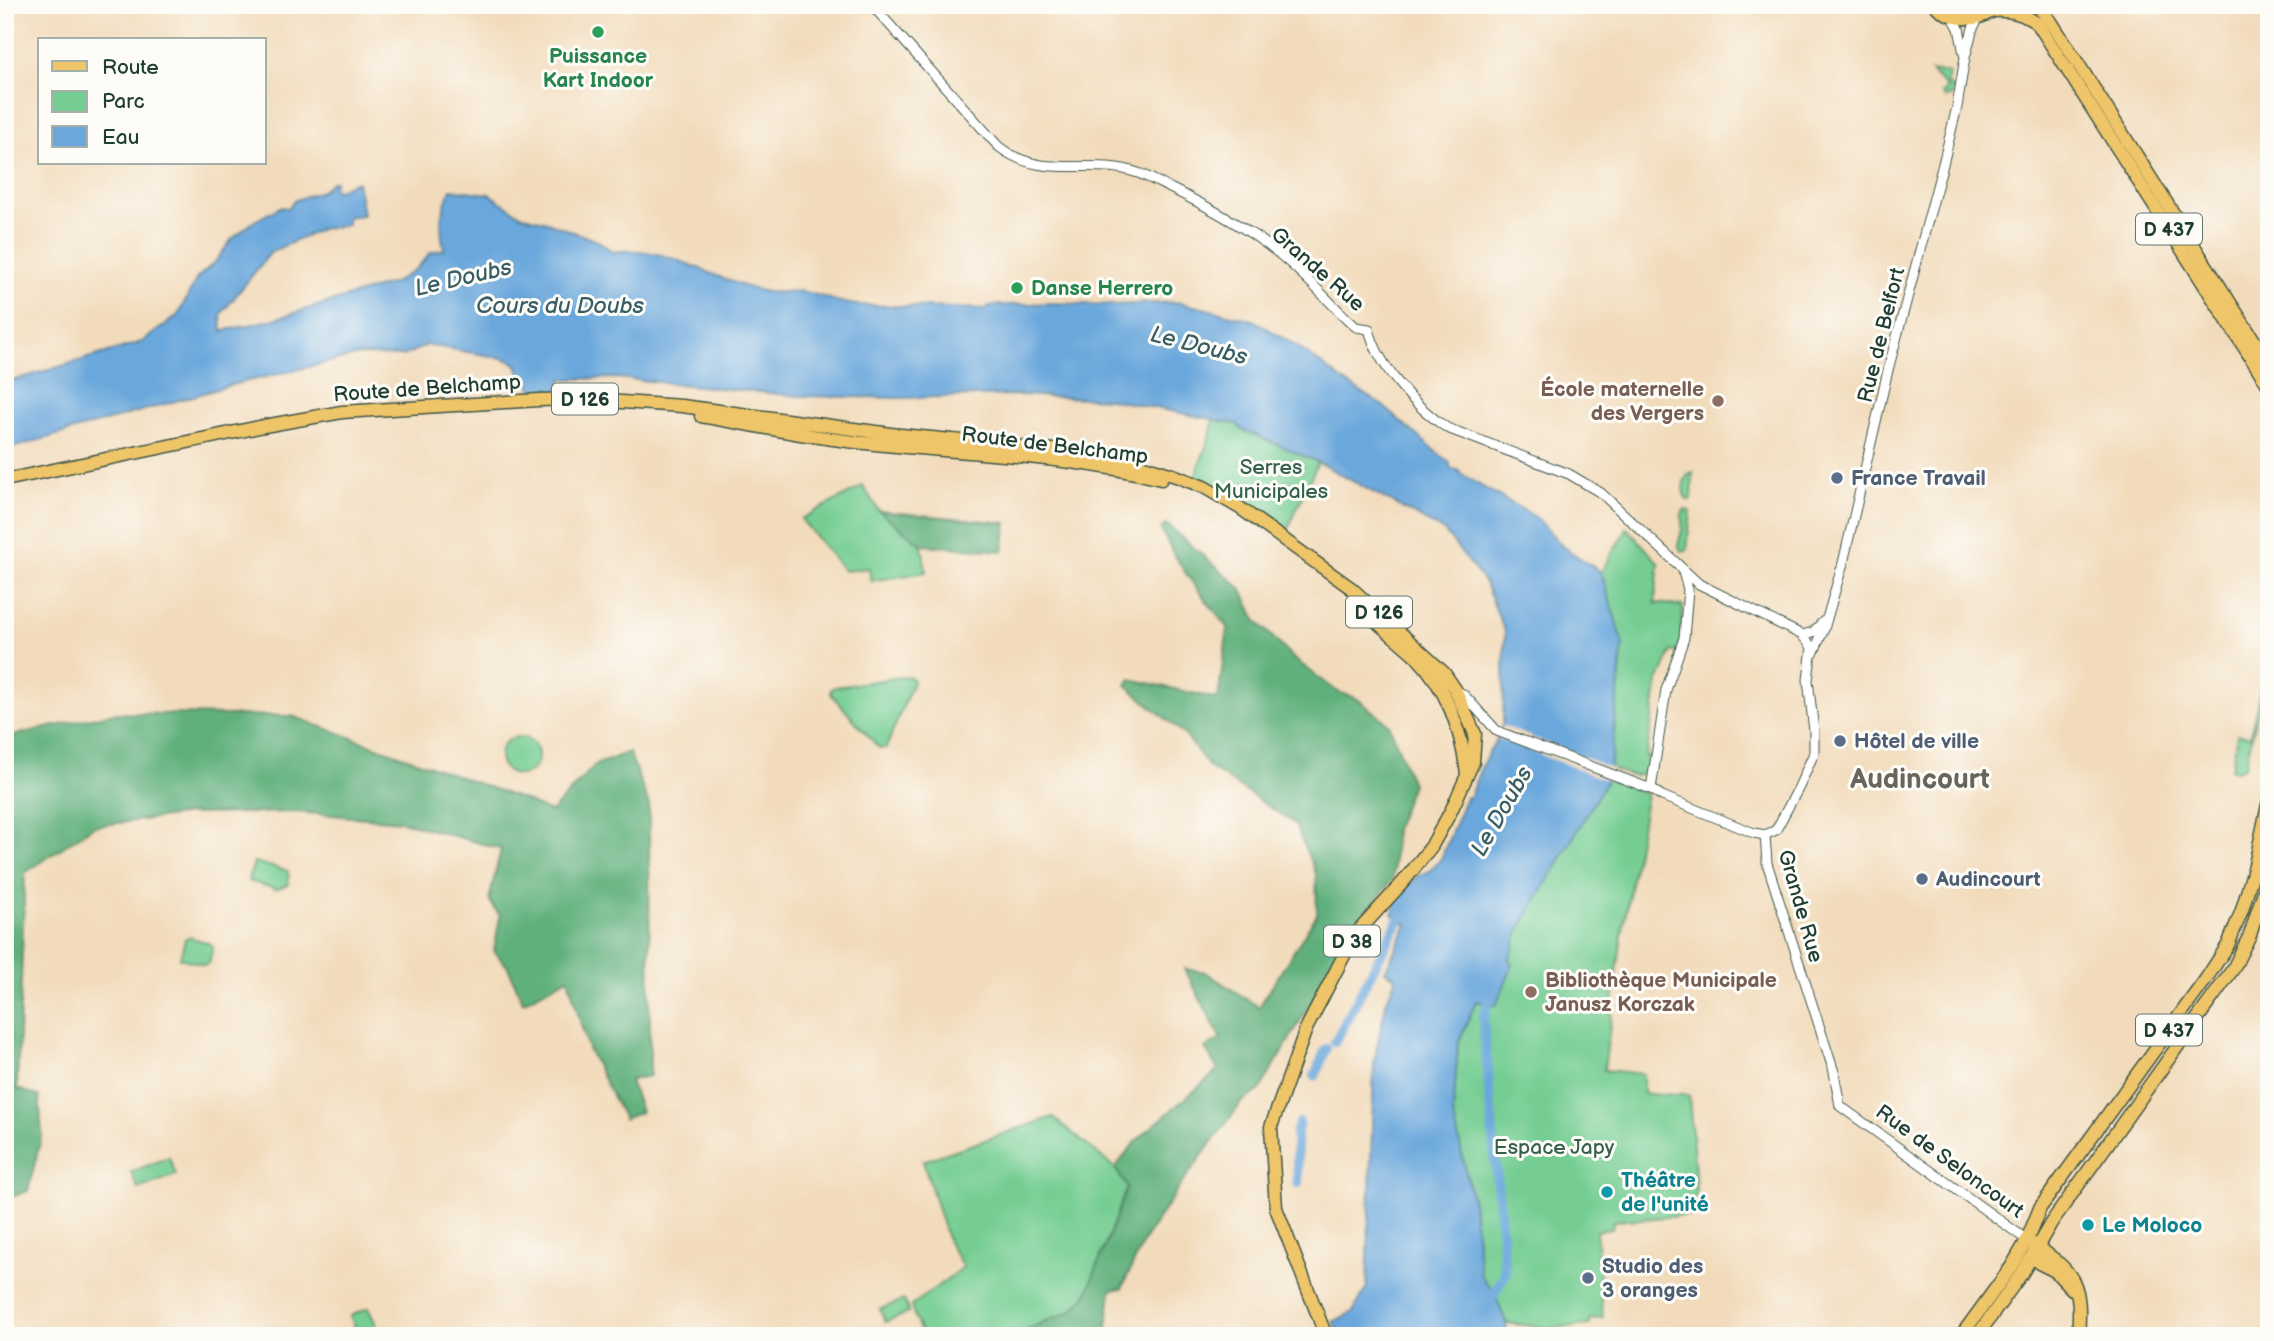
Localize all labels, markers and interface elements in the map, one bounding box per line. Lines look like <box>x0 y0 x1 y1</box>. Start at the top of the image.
marker: Puissance Kart Indoor <box>590 24 606 40</box>
legend <box>38 38 266 164</box>
place label: Puissance Kart Indoor <box>543 44 654 93</box>
text: Route <box>102 55 159 80</box>
text: Parc <box>102 89 145 114</box>
text: Eau <box>102 125 139 150</box>
road number: D 437 <box>2136 214 2202 244</box>
street label: Grande Rue <box>1266 222 1370 317</box>
water label: Le Doubs <box>412 253 515 303</box>
street label: Rue de Belfort <box>1853 264 1910 405</box>
place label: Danse Herrero <box>1031 276 1173 301</box>
marker: Danse Herrero <box>1009 280 1025 296</box>
water label: Cours du Doubs <box>476 292 645 320</box>
water label: Le Doubs <box>1147 320 1251 372</box>
street label: Route de Belchamp <box>332 369 522 408</box>
place label: École maternelle des Vergers <box>1540 376 1704 426</box>
road number: D 126 <box>552 384 618 414</box>
marker: École maternelle des Vergers <box>1710 393 1726 409</box>
street label: Route de Belchamp <box>960 422 1150 469</box>
park label: Serres Municipales <box>1214 455 1328 504</box>
place label: France Travail <box>1851 466 1986 491</box>
marker: France Travail <box>1829 470 1845 486</box>
road number: D 126 <box>1346 596 1412 628</box>
place label: Hôtel de ville <box>1854 729 1979 754</box>
marker: Hôtel de ville <box>1832 733 1848 749</box>
water label: Le Doubs <box>1465 761 1539 861</box>
district label: Audincourt <box>1849 763 1990 796</box>
street label: Grande Rue <box>1773 847 1829 965</box>
place label: Audincourt <box>1935 867 2040 892</box>
marker: Audincourt <box>1914 871 1930 887</box>
road number: D 38 <box>1324 925 1380 956</box>
place label: Bibliothèque Municipale Janusz Korczak <box>1545 968 1777 1017</box>
marker: Bibliothèque Municipale Janusz Korczak <box>1523 984 1539 1000</box>
road number: D 437 <box>2136 1014 2202 1046</box>
street label: Rue de Seloncourt <box>1871 1099 2029 1224</box>
park label: Espace Japy <box>1494 1135 1615 1160</box>
place label: Théâtre de l'unité <box>1621 1168 1709 1217</box>
marker: Théâtre de l'unité <box>1599 1184 1615 1200</box>
place label: Le Moloco <box>2102 1213 2202 1238</box>
marker: Le Moloco <box>2080 1217 2096 1233</box>
place label: Studio des 3 oranges <box>1602 1254 1703 1303</box>
marker: Studio des 3 oranges <box>1580 1270 1596 1286</box>

